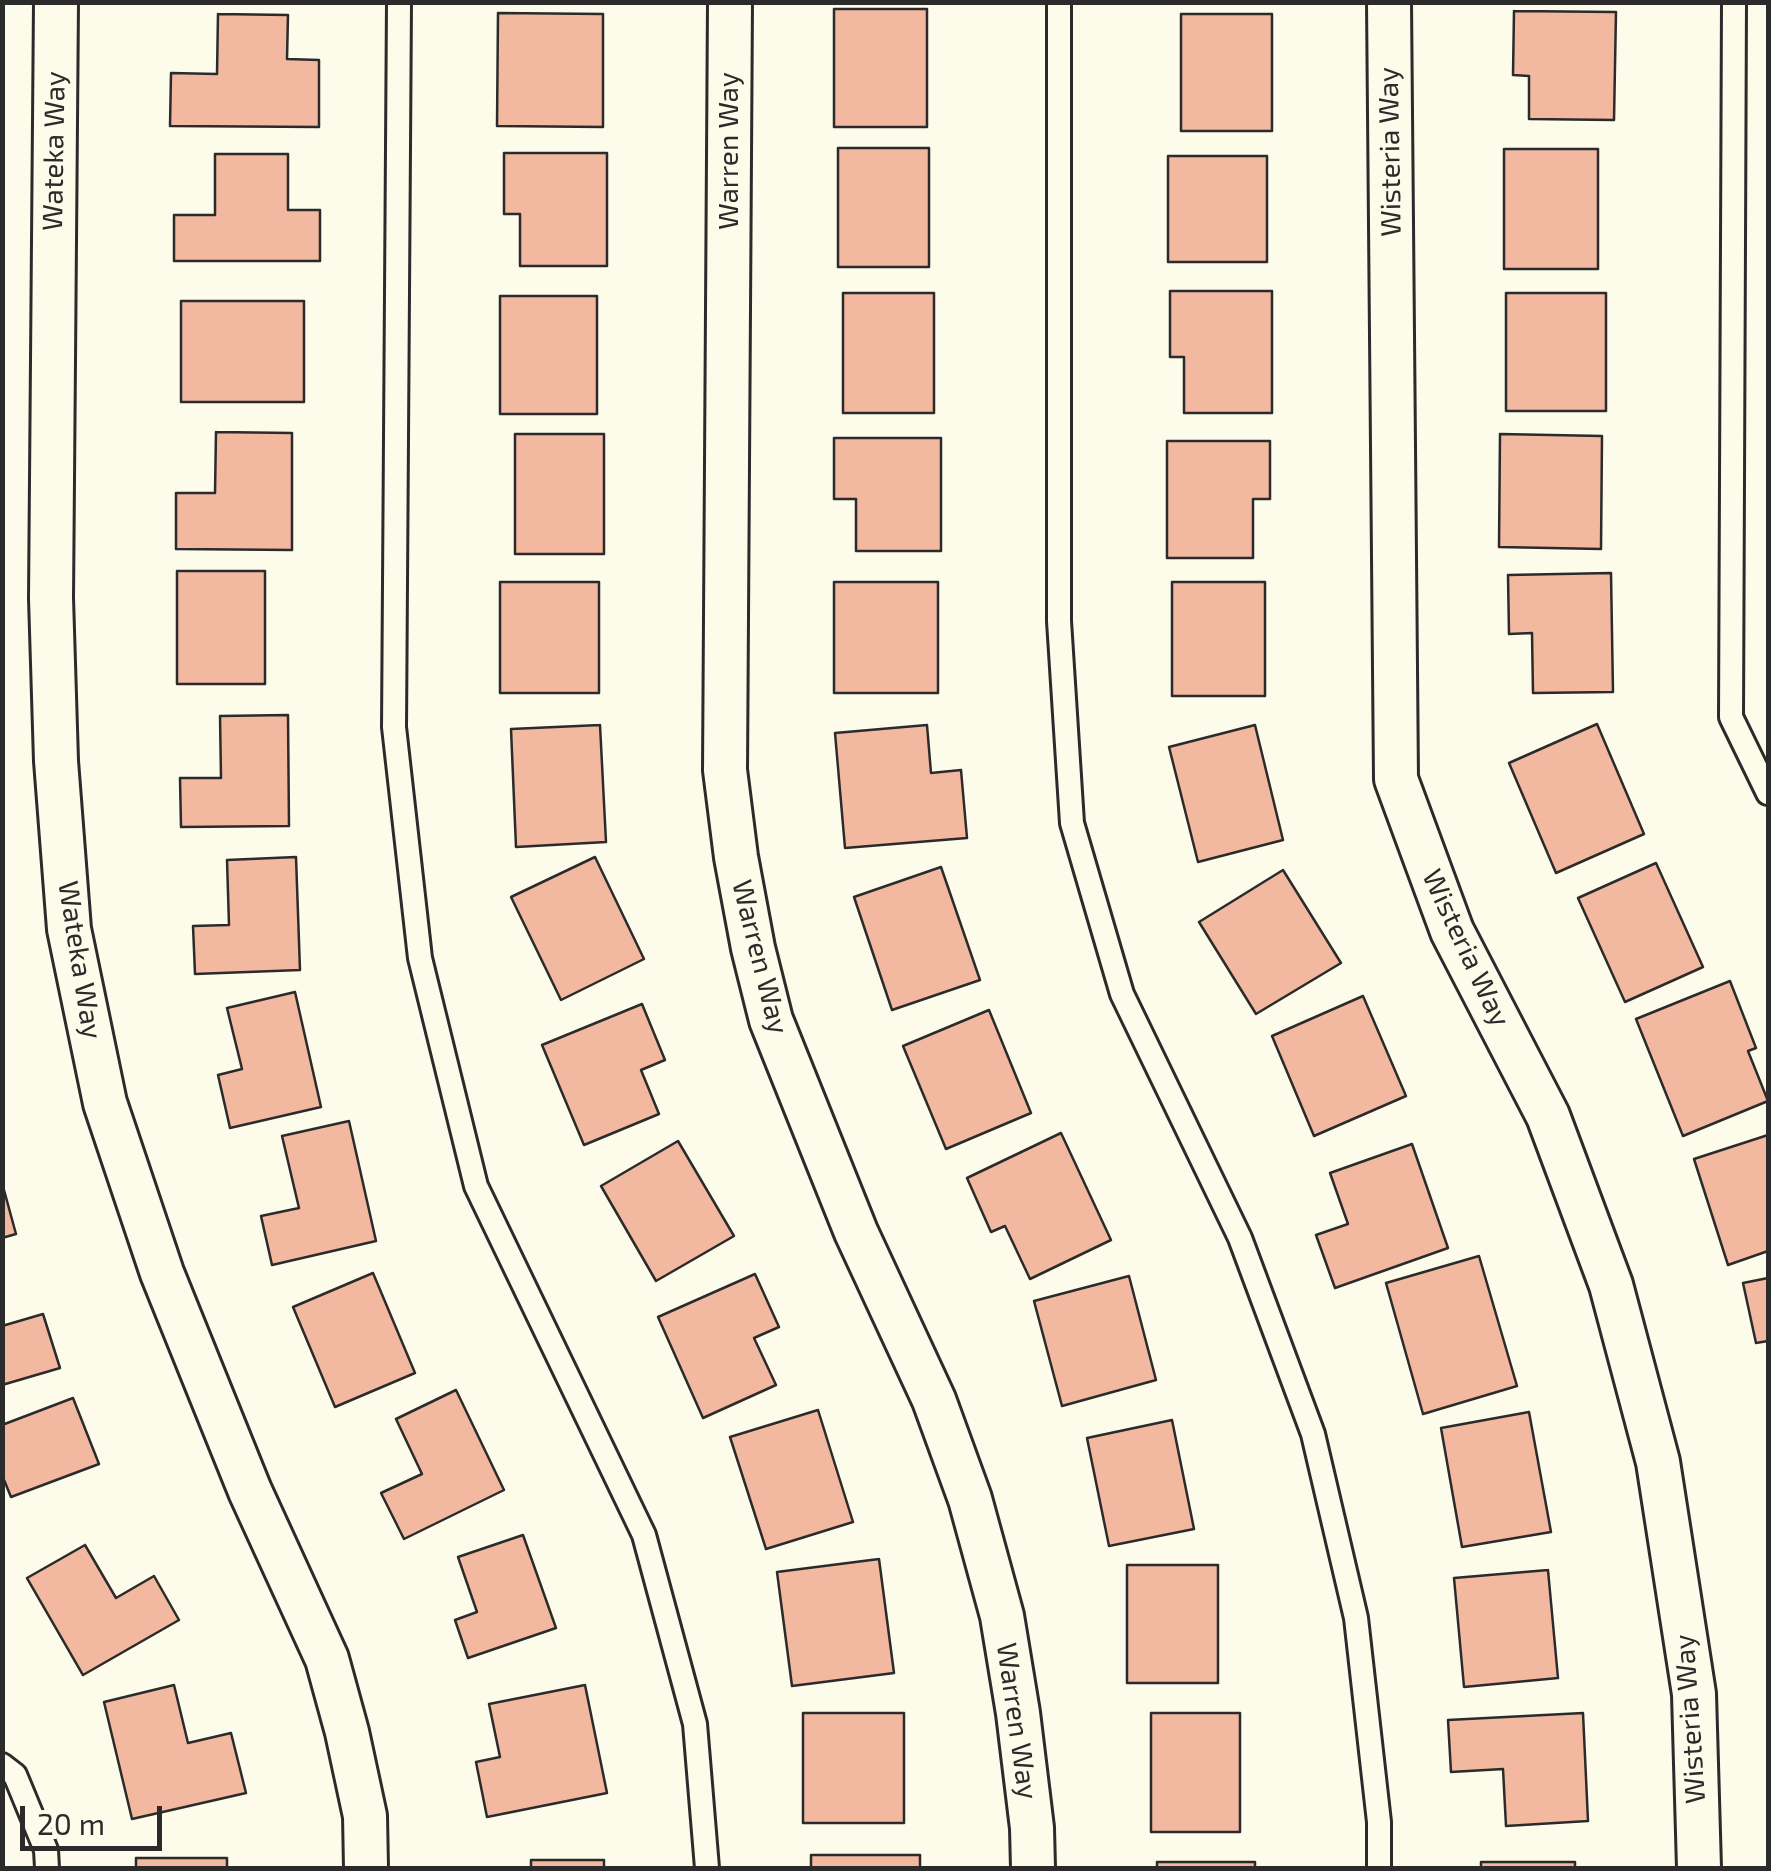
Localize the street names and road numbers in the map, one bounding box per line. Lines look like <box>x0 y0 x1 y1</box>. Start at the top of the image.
street label: Wisteria Way <box>1372 67 1408 237</box>
street label: Wateka Way <box>36 71 72 231</box>
street label: Warren Way <box>712 72 746 230</box>
street label: Wisteria Way <box>1415 864 1517 1032</box>
street label: Warren Way <box>725 876 795 1038</box>
street label: Wateka Way <box>51 879 109 1041</box>
street label: Wisteria Way <box>1667 1633 1713 1805</box>
street label: Warren Way <box>989 1641 1045 1801</box>

